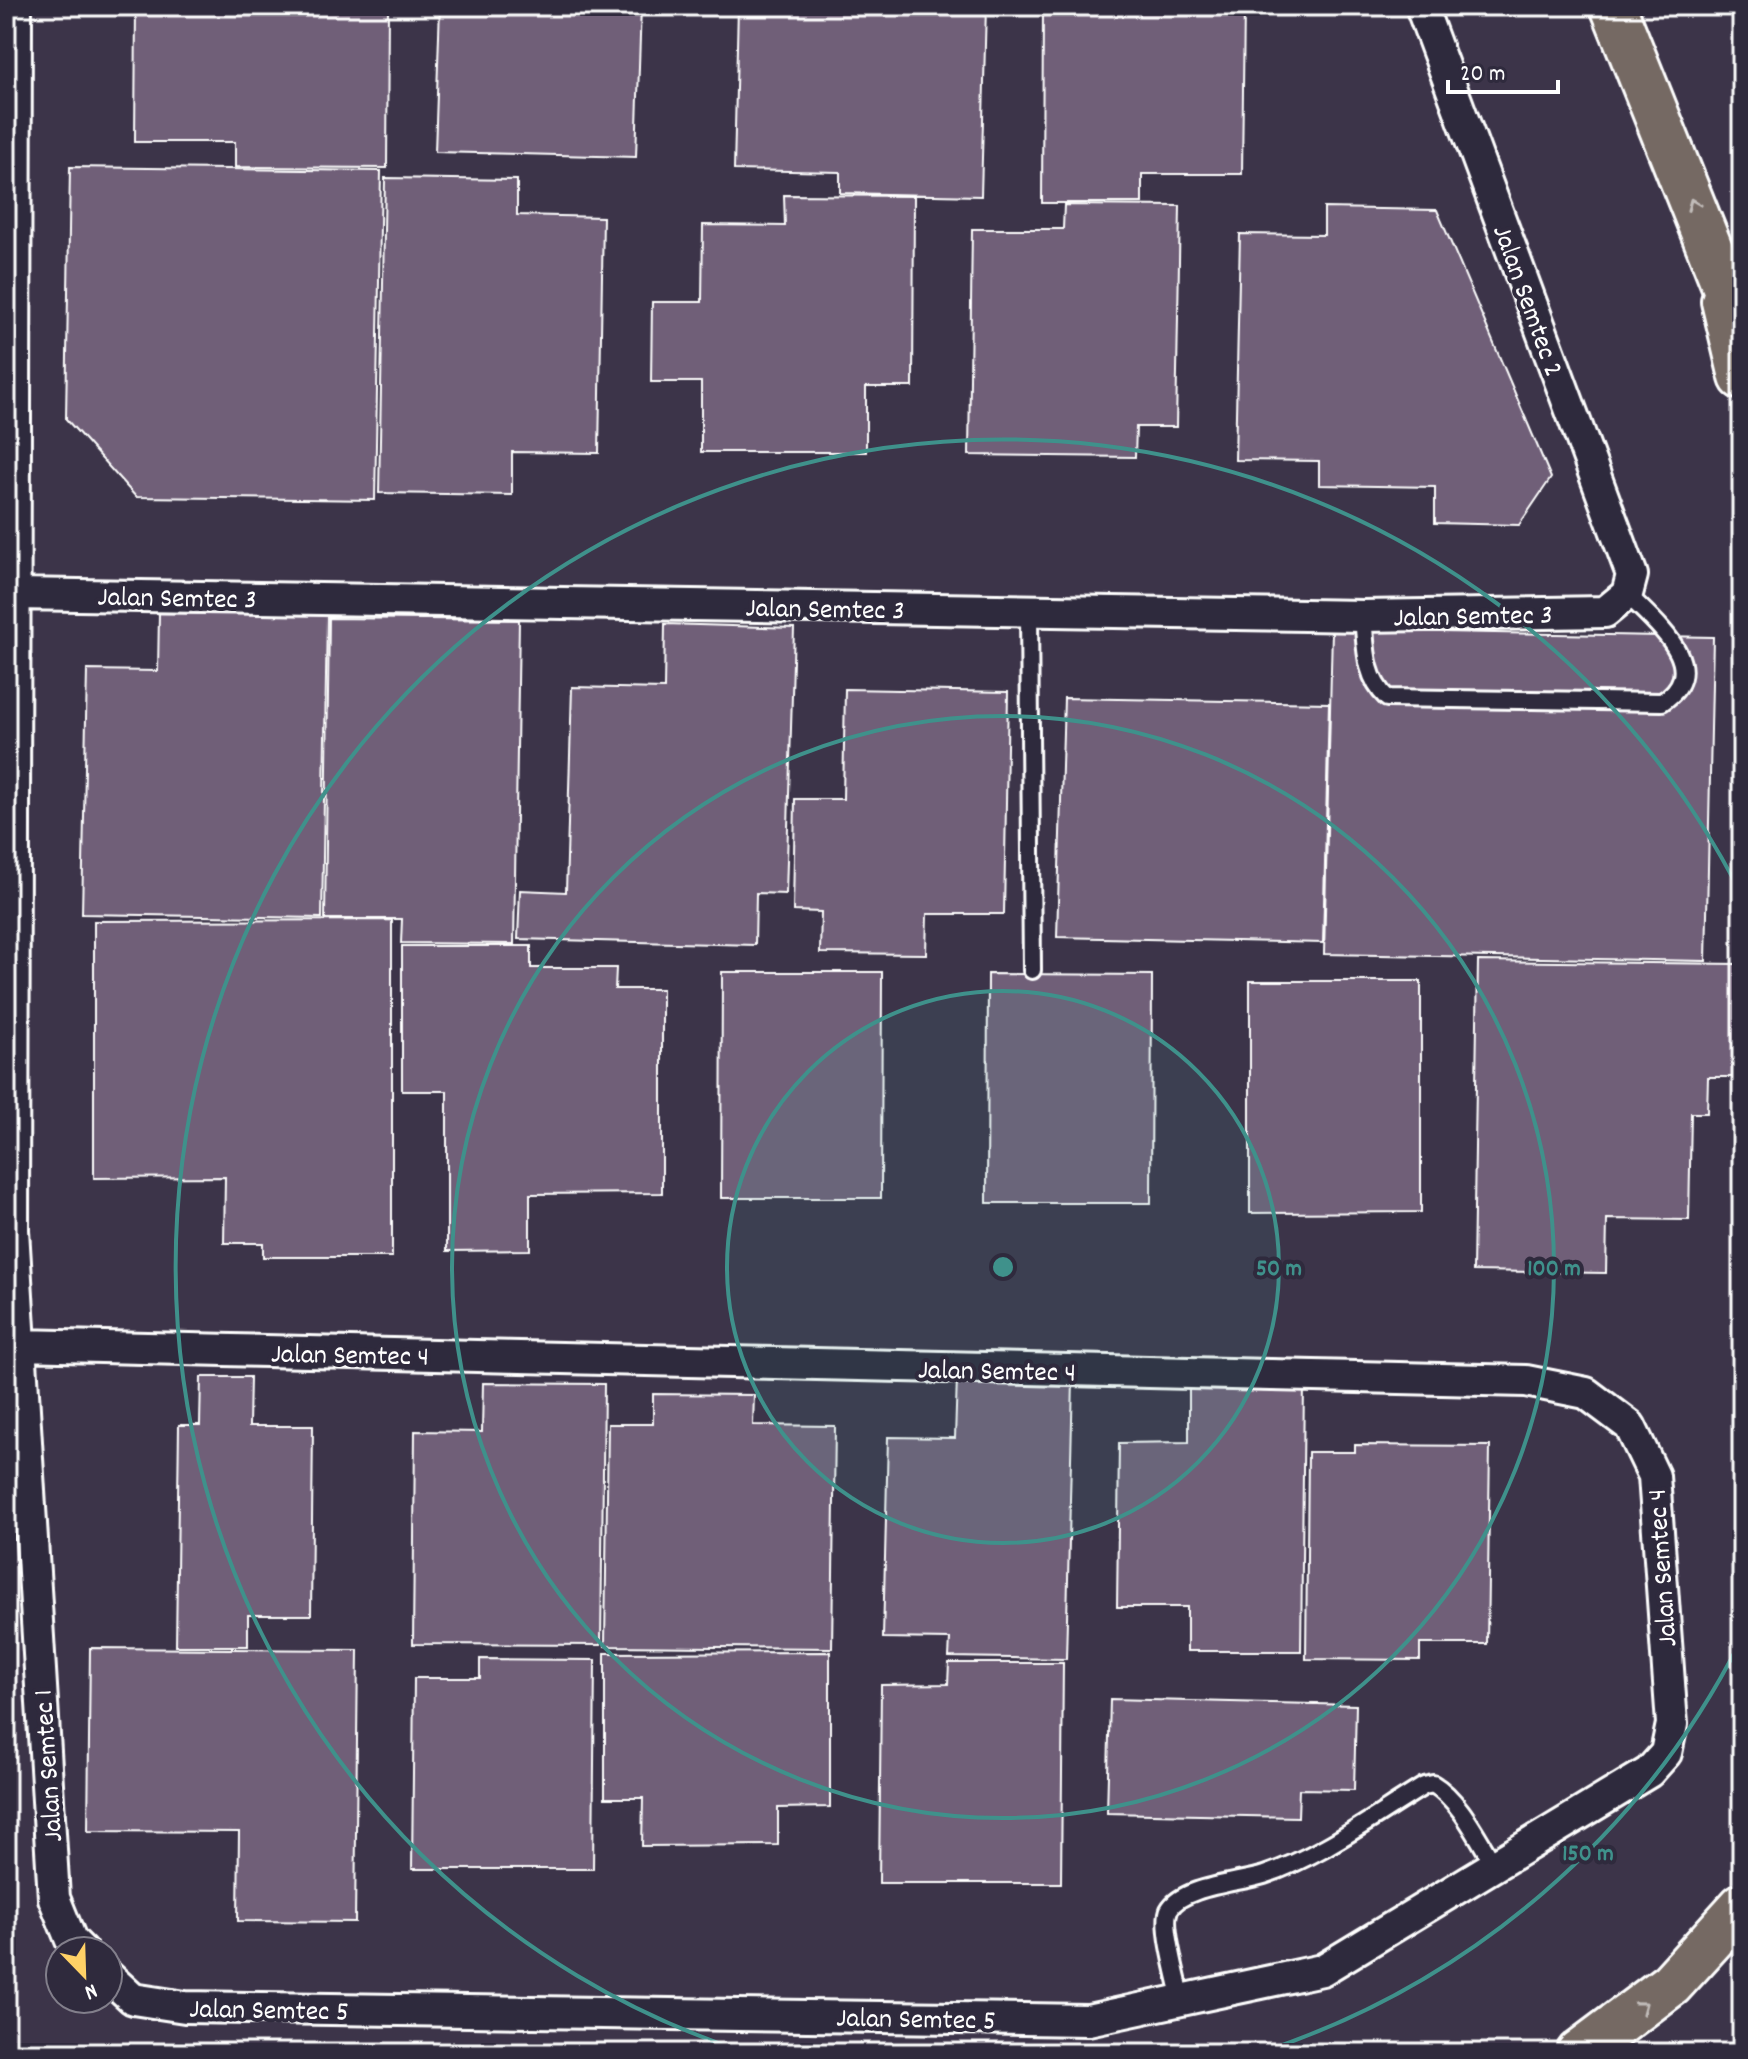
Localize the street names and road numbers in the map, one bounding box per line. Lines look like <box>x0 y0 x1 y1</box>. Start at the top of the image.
street label: Jalan Semtec 2 <box>1479 220 1571 383</box>
street label: Jalan Semtec 3 <box>97 580 257 622</box>
street label: Jalan Semtec 3 <box>745 591 905 633</box>
street label: Jalan Semtec 3 <box>1393 598 1553 640</box>
street label: Jalan Semtec 4 <box>270 1337 429 1379</box>
street label: Jalan Semtec 4 <box>917 1353 1076 1395</box>
street label: Jalan Semtec 4 <box>1640 1487 1690 1648</box>
street label: Jalan Semtec 1 <box>26 1688 76 1843</box>
street label: Jalan Semtec 5 <box>189 1992 349 2034</box>
street label: Jalan Semtec 5 <box>836 2001 996 2043</box>

